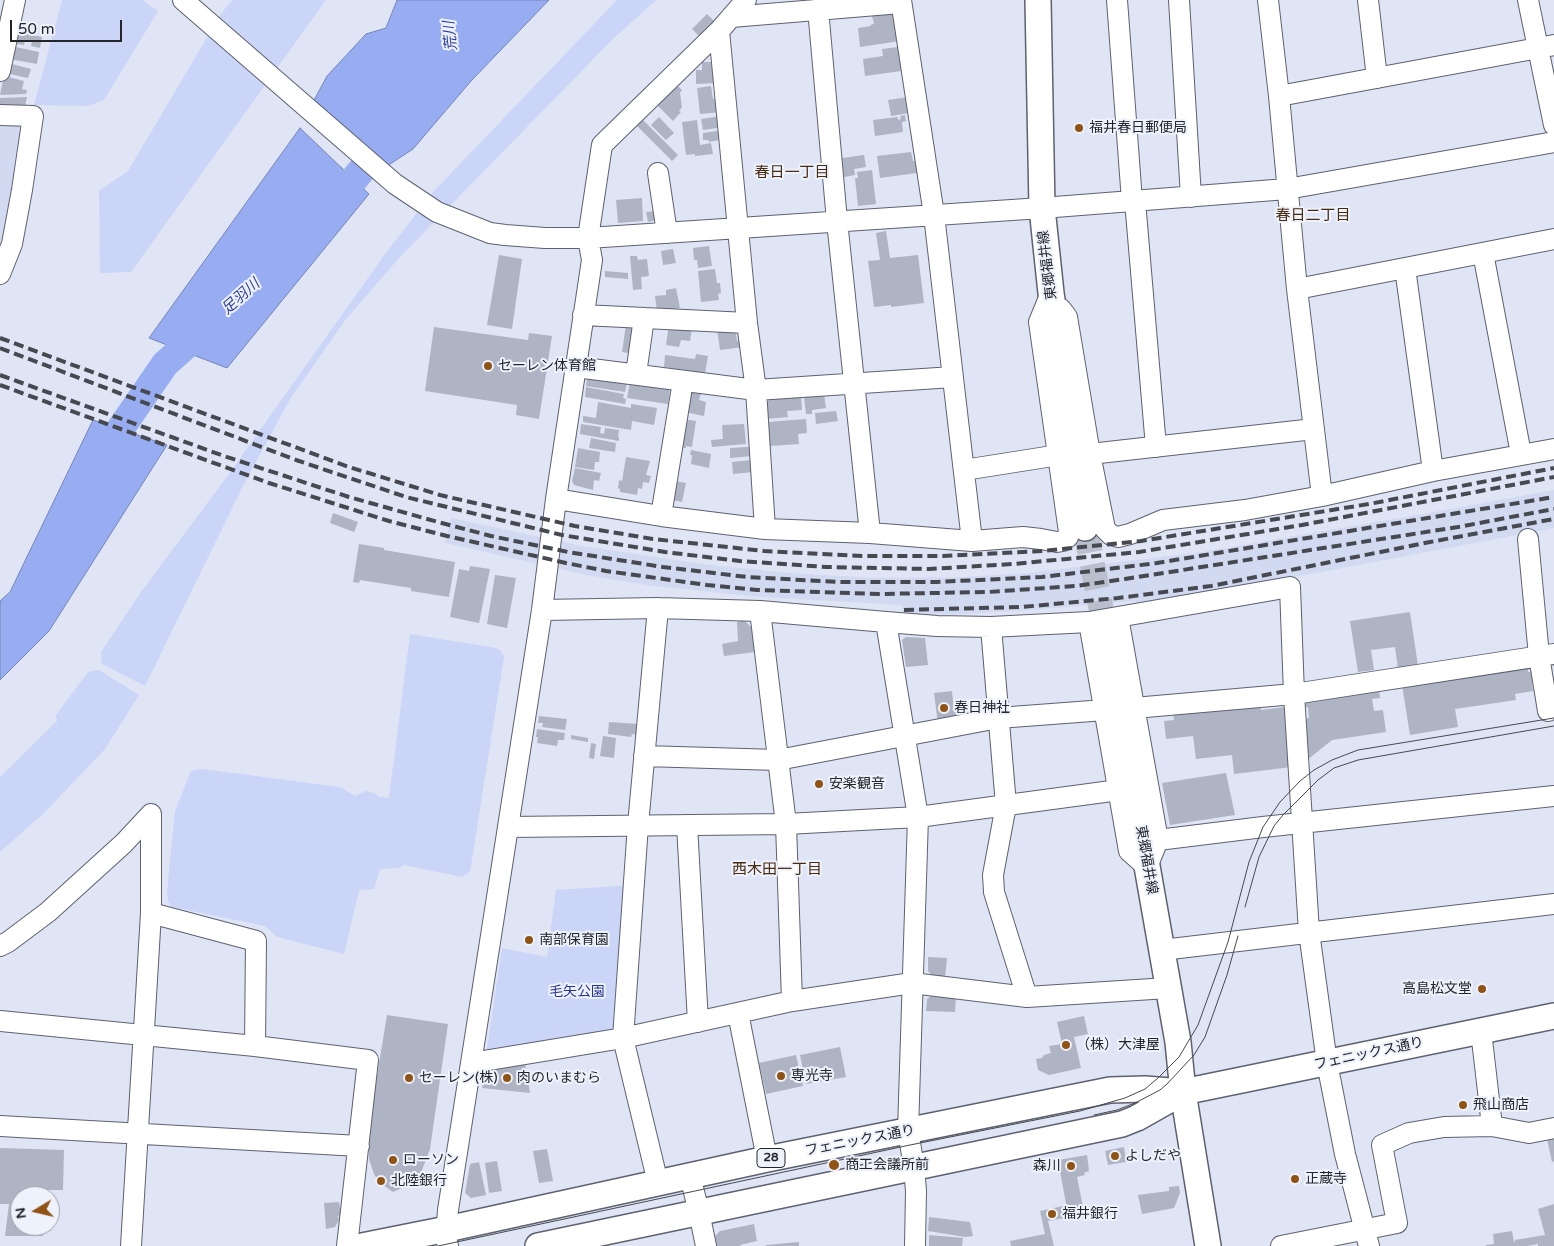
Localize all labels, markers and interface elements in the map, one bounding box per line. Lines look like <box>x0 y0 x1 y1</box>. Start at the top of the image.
scale bar <box>12 10 125 42</box>
text: 50 m <box>18 20 55 38</box>
water label: 荒川 <box>440 20 462 52</box>
place label: 福井春日郵便局 <box>1089 120 1187 136</box>
marker: 福井春日郵便局 <box>1073 122 1085 134</box>
district label: 春日一丁目 <box>755 164 829 182</box>
district label: 春日二丁目 <box>1276 207 1350 225</box>
street label: 東郷福井線 <box>1035 229 1061 301</box>
water label: 足羽川 <box>218 275 264 319</box>
place label: セーレン体育館 <box>498 358 596 374</box>
marker: セーレン体育館 <box>482 360 494 372</box>
place label: 春日神社 <box>954 700 1010 716</box>
marker: 春日神社 <box>938 702 950 714</box>
place label: 安楽観音 <box>829 776 885 792</box>
marker: 安楽観音 <box>813 778 825 790</box>
street label: 東郷福井線 <box>1132 824 1160 896</box>
district label: 西木田一丁目 <box>732 861 822 879</box>
place label: 南部保育園 <box>539 932 609 948</box>
marker: 南部保育園 <box>523 934 535 946</box>
place label: 高島松文堂 <box>1402 981 1472 997</box>
marker: 高島松文堂 <box>1476 983 1488 995</box>
park label: 毛矢公園 <box>549 984 605 1000</box>
street label: フェニックス通り <box>1312 1034 1426 1074</box>
place label: （株）大津屋 <box>1076 1037 1160 1053</box>
marker: （株）大津屋 <box>1060 1039 1072 1051</box>
place label: 専光寺 <box>791 1068 833 1084</box>
place label: セーレン(株) <box>419 1070 498 1086</box>
place label: 肉のいまむら <box>517 1070 601 1086</box>
marker: 専光寺 <box>775 1070 787 1082</box>
marker: セーレン(株) <box>403 1072 415 1084</box>
marker: 肉のいまむら <box>501 1072 513 1084</box>
place label: 飛山商店 <box>1473 1097 1529 1113</box>
marker: 飛山商店 <box>1457 1099 1469 1111</box>
street label: フェニックス通り <box>803 1122 917 1160</box>
road number: 28 <box>757 1148 785 1168</box>
place label: よしだや <box>1125 1148 1181 1164</box>
marker: よしだや <box>1109 1150 1121 1162</box>
place label: ローソン <box>403 1152 459 1168</box>
marker: ローソン <box>387 1154 399 1166</box>
place label: 商工会議所前 <box>845 1157 929 1173</box>
marker: 商工会議所前 <box>827 1158 841 1172</box>
place label: 森川 <box>1033 1158 1061 1174</box>
marker: 森川 <box>1065 1160 1077 1172</box>
place label: 正蔵寺 <box>1305 1171 1347 1187</box>
place label: 北陸銀行 <box>391 1173 447 1189</box>
marker: 正蔵寺 <box>1289 1173 1301 1185</box>
marker: 北陸銀行 <box>375 1175 387 1187</box>
north arrow <box>10 1186 60 1236</box>
text: N <box>11 1206 30 1220</box>
place label: 福井銀行 <box>1062 1206 1118 1222</box>
marker: 福井銀行 <box>1046 1208 1058 1220</box>

